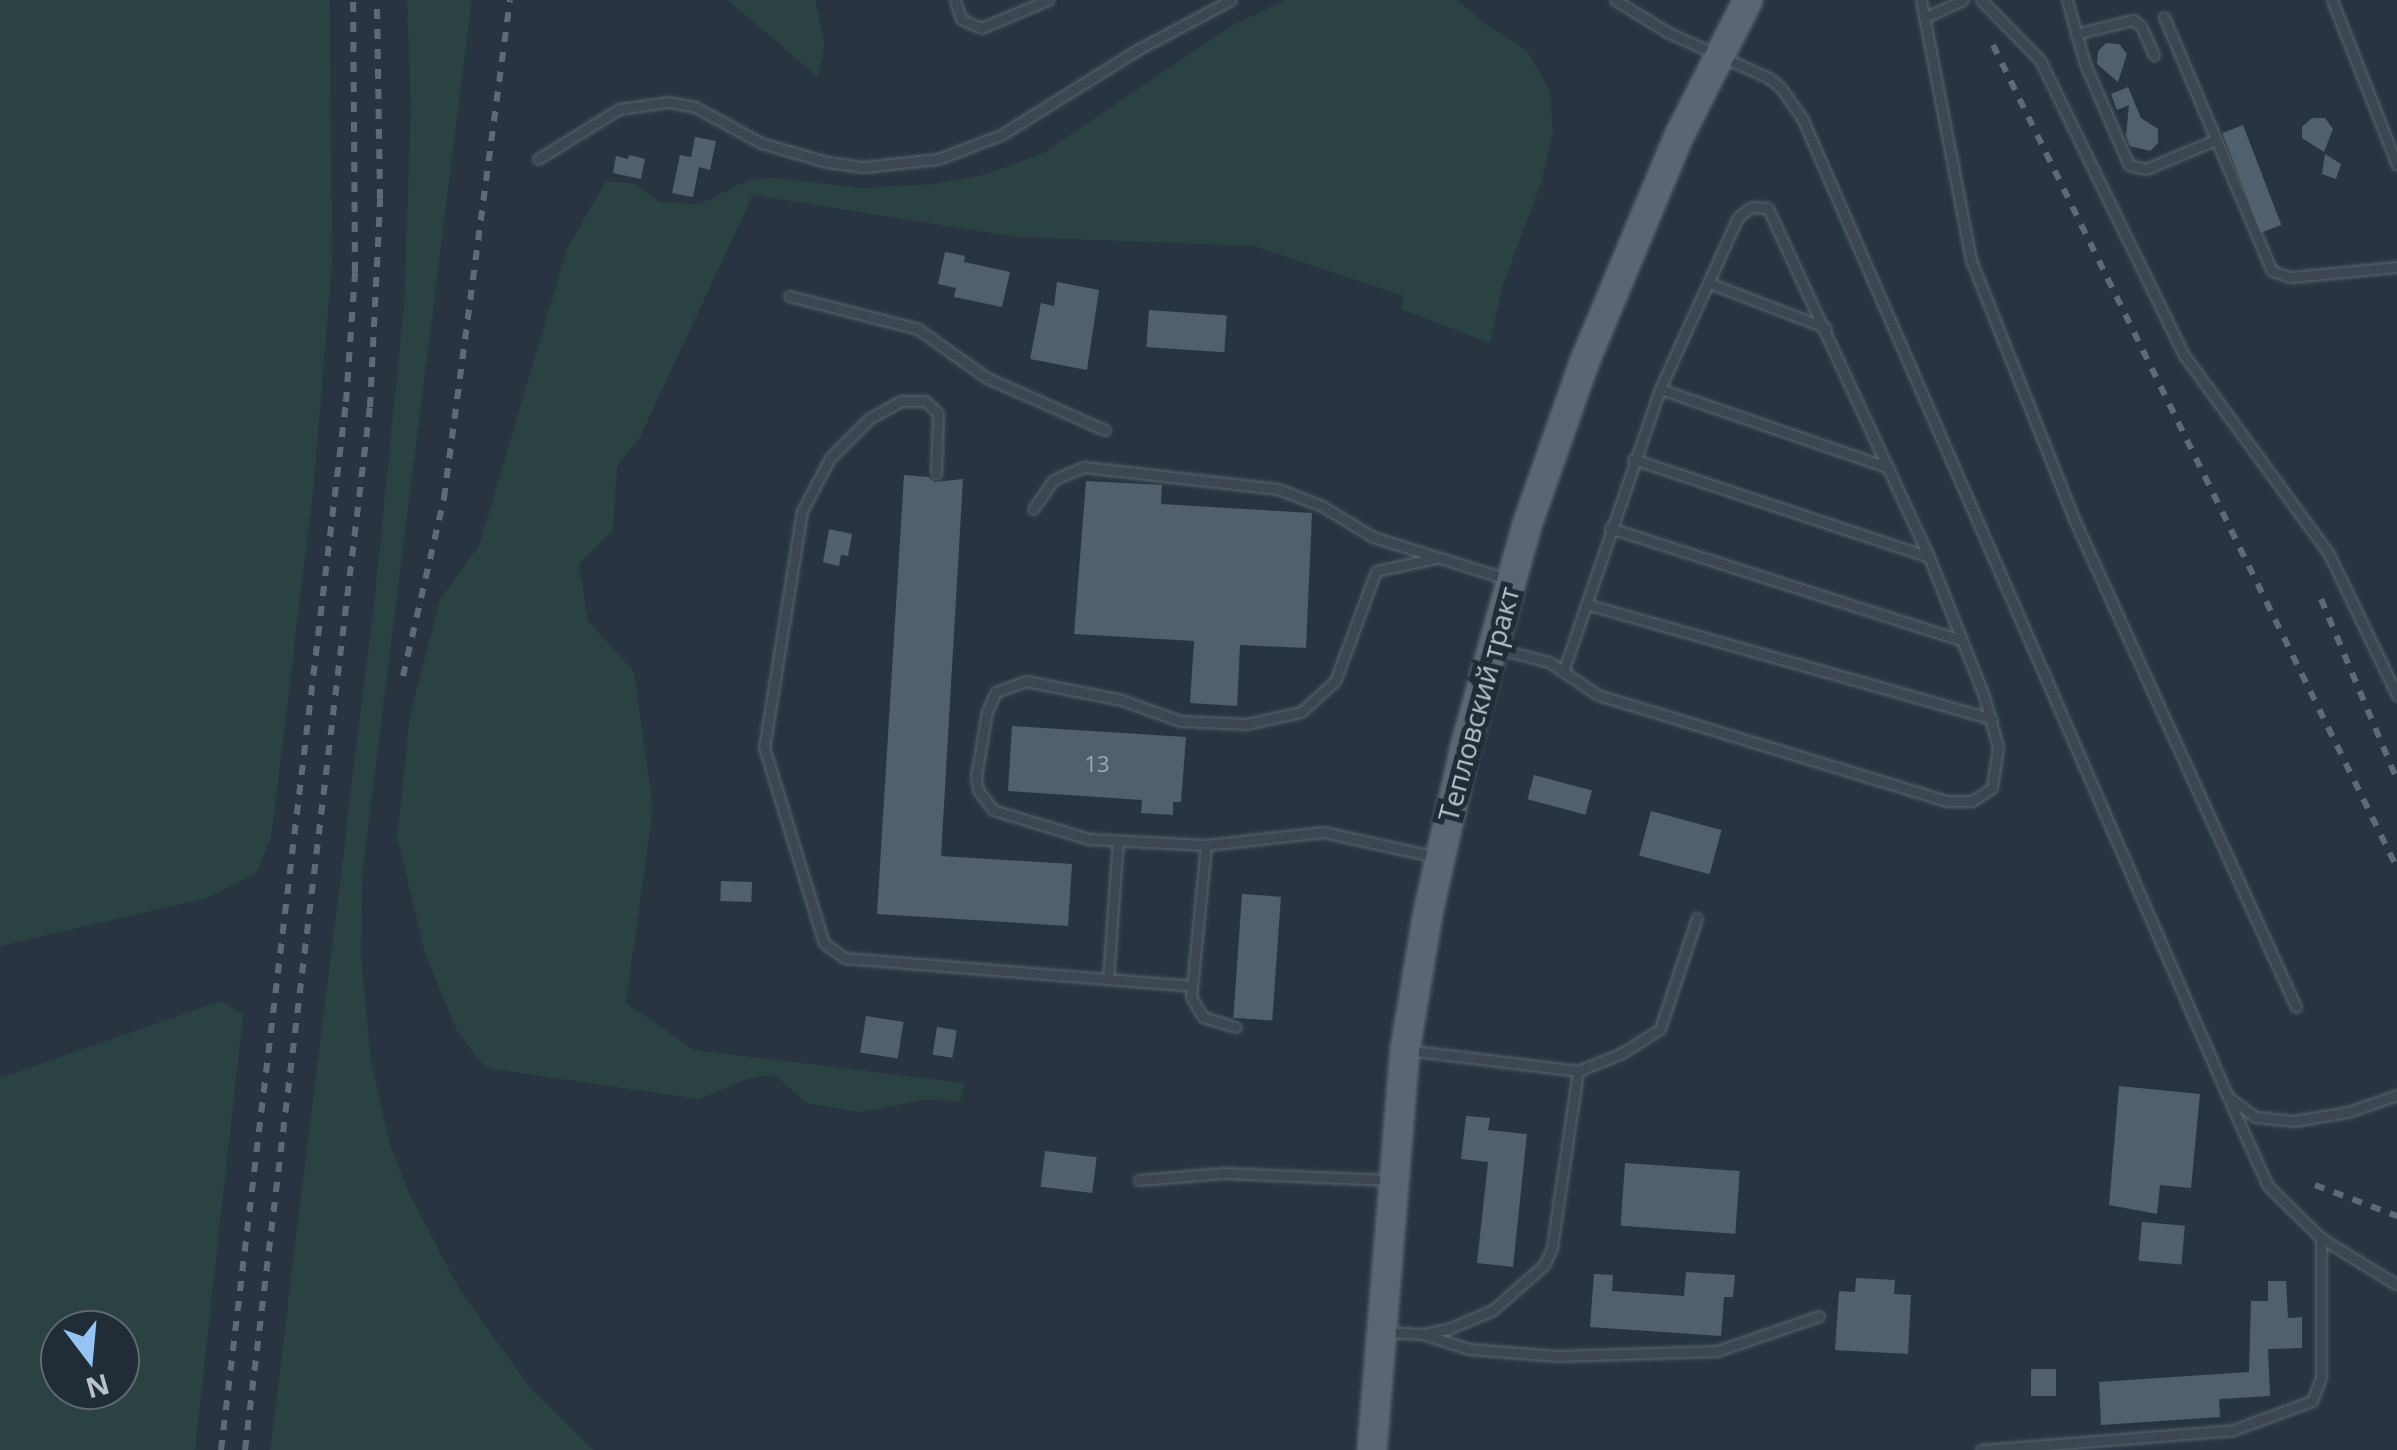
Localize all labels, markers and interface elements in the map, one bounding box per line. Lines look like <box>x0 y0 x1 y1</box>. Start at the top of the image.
street label: Тепловский тракт <box>1430 583 1526 825</box>
house number: 13 <box>1084 751 1110 777</box>
north arrow <box>40 1310 140 1410</box>
text: N <box>82 1366 114 1408</box>

